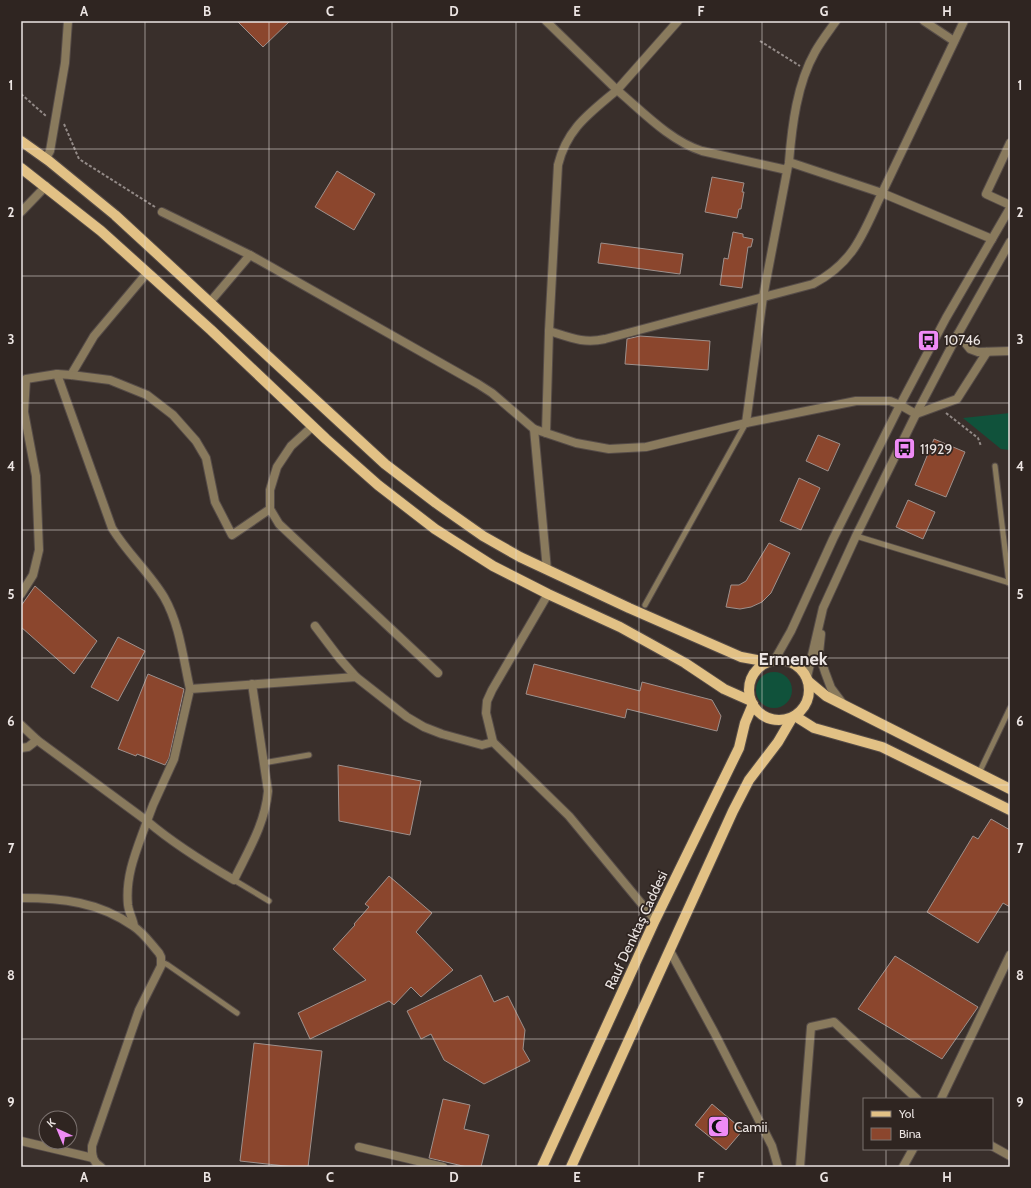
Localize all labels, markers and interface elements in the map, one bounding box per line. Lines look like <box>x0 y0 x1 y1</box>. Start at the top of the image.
text: A <box>80 3 89 19</box>
text: B <box>203 3 211 19</box>
text: C <box>326 3 334 19</box>
text: D <box>449 3 459 19</box>
text: E <box>573 3 581 19</box>
text: F <box>698 3 705 19</box>
text: G <box>820 3 829 19</box>
text: H <box>942 3 952 19</box>
text: 1 <box>9 77 13 93</box>
text: 1 <box>1018 77 1022 93</box>
text: 2 <box>8 204 15 220</box>
text: 2 <box>1017 204 1024 220</box>
bus stop icon: 10746 <box>915 327 941 353</box>
text: 3 <box>7 331 15 347</box>
place label: 10746 <box>944 331 981 349</box>
text: 3 <box>1016 331 1024 347</box>
bus stop icon: 11929 <box>892 436 918 462</box>
place label: 11929 <box>920 440 952 458</box>
text: 4 <box>7 458 15 474</box>
text: 4 <box>1016 458 1024 474</box>
text: 5 <box>8 586 15 602</box>
text: 5 <box>1017 586 1024 602</box>
district label: Ermenek <box>759 648 828 670</box>
text: 6 <box>7 713 15 729</box>
text: 6 <box>1016 713 1024 729</box>
text: 7 <box>8 840 15 856</box>
text: 7 <box>1017 840 1024 856</box>
street label: Rauf Denktaş Caddesi <box>601 868 671 992</box>
text: 8 <box>7 967 15 983</box>
text: 8 <box>1016 967 1024 983</box>
text: 9 <box>7 1094 15 1110</box>
text: 9 <box>1016 1094 1024 1110</box>
legend <box>863 1098 993 1150</box>
text: Yol <box>898 1106 914 1121</box>
north arrow <box>38 1110 78 1150</box>
mosque icon: Camii <box>706 1114 732 1140</box>
text: K <box>44 1115 58 1130</box>
place label: Camii <box>734 1118 768 1136</box>
text: Bina <box>899 1126 921 1141</box>
text: A <box>80 1169 89 1185</box>
text: B <box>203 1169 211 1185</box>
text: C <box>326 1169 334 1185</box>
text: D <box>449 1169 459 1185</box>
text: E <box>573 1169 581 1185</box>
text: F <box>698 1169 705 1185</box>
text: G <box>820 1169 829 1185</box>
text: H <box>942 1169 952 1185</box>

